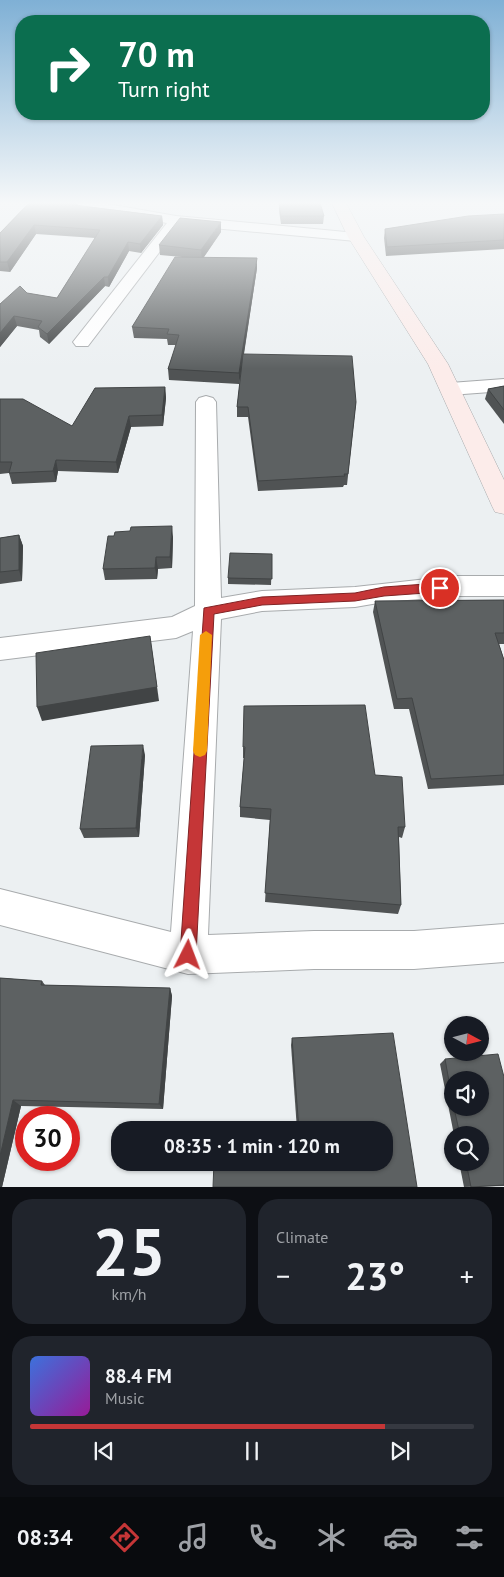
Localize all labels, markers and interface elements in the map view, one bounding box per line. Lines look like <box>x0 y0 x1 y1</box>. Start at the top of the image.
text: 70 m <box>118 31 195 77</box>
icon: right <box>35 35 100 100</box>
text: Turn right <box>118 75 210 103</box>
pin <box>419 567 461 609</box>
icon: arrive <box>426 574 454 602</box>
position arrow <box>161 928 213 980</box>
north arrow <box>444 1016 489 1061</box>
map controls <box>444 1016 489 1171</box>
button: sound <box>444 1071 489 1116</box>
speed limit sign: 30 <box>15 1106 80 1171</box>
button: search <box>444 1126 489 1171</box>
text: 08:35 · 1 min · 120 m <box>164 1134 340 1158</box>
text: 25 <box>92 1209 166 1293</box>
text: Climate <box>276 1227 328 1247</box>
text: 23° <box>345 1251 405 1300</box>
text: − <box>276 1257 290 1294</box>
text: + <box>460 1257 474 1294</box>
text: km/h <box>111 1284 147 1304</box>
text: 88.4 FM <box>105 1364 172 1388</box>
text: Music <box>105 1388 145 1408</box>
icon: previous <box>90 1437 118 1465</box>
icon: pause <box>238 1437 266 1465</box>
icon: next <box>386 1437 414 1465</box>
icon: directions <box>107 1520 142 1555</box>
icon: music <box>176 1520 211 1555</box>
icon: phone <box>245 1520 280 1555</box>
icon: climate <box>314 1520 349 1555</box>
icon: car <box>383 1520 418 1555</box>
icon: filters <box>452 1520 487 1555</box>
text: 08:34 <box>17 1523 73 1551</box>

